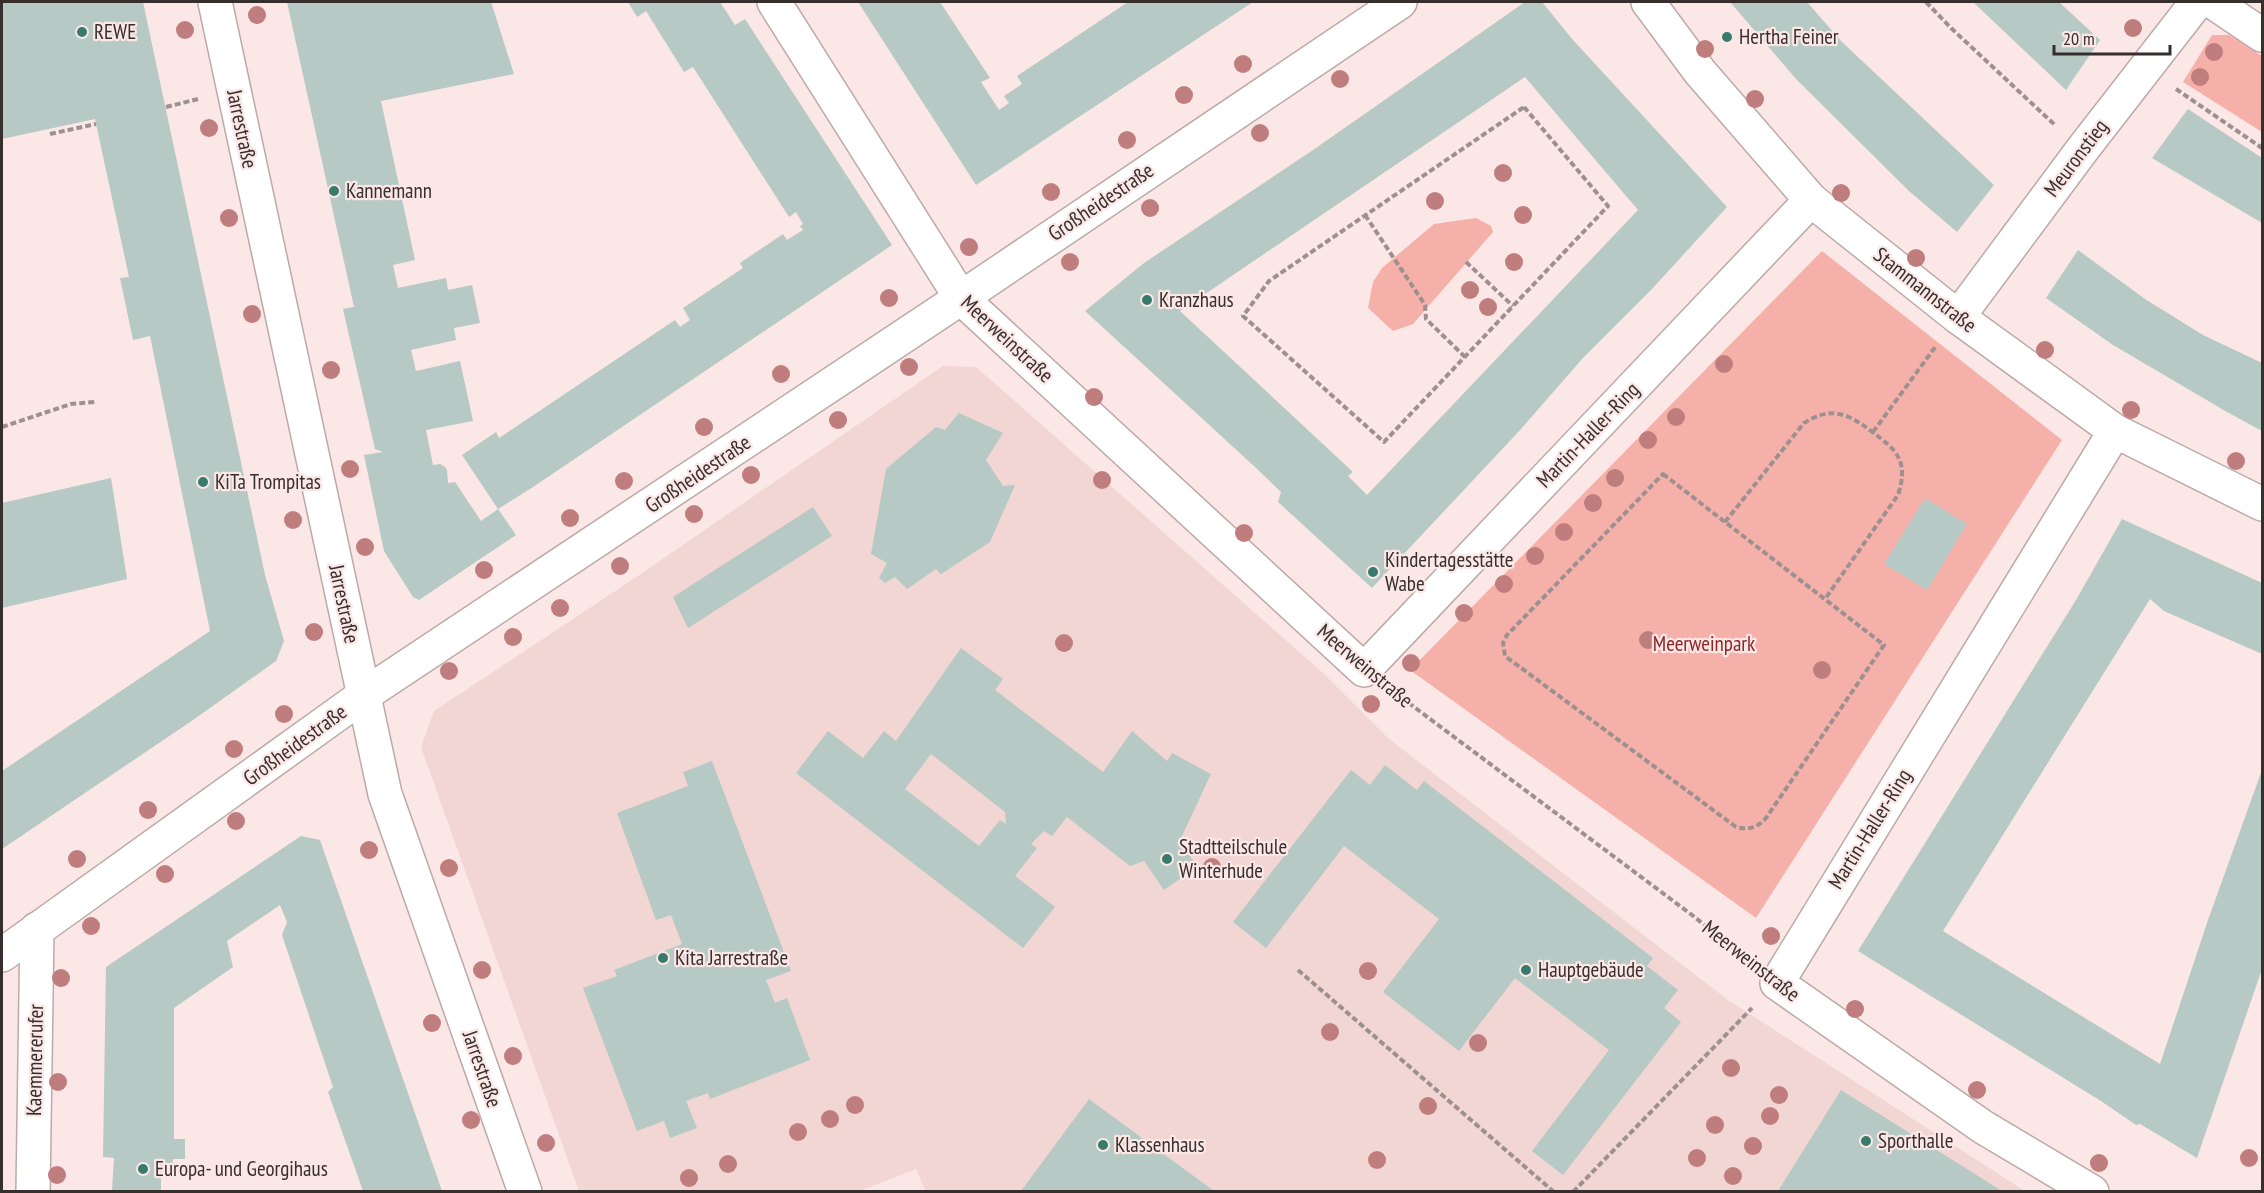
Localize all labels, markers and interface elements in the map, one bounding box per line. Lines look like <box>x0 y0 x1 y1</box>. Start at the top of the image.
place label: REWE <box>94 18 136 45</box>
scale bar <box>2054 18 2170 56</box>
place label: Hertha Feiner <box>1739 23 1839 50</box>
marker: REWE <box>75 25 89 39</box>
text: 20 m <box>2063 27 2095 50</box>
marker: Hertha Feiner <box>1720 30 1734 44</box>
street label: Jarrestraße <box>221 86 264 171</box>
street label: Meuronstieg <box>2038 114 2114 202</box>
street label: Großheidestraße <box>1043 156 1159 247</box>
place label: Kannemann <box>346 177 432 204</box>
marker: Kannemann <box>327 184 341 198</box>
street label: Stammannstraße <box>1868 241 1982 338</box>
place label: Kranzhaus <box>1159 286 1234 313</box>
street label: Meerweinstraße <box>955 289 1059 388</box>
marker: Kranzhaus <box>1140 293 1154 307</box>
street label: Martin-Haller-Ring <box>1530 376 1645 493</box>
street label: Großheidestraße <box>640 428 756 519</box>
place label: KiTa Trompitas <box>215 468 321 495</box>
marker: KiTa Trompitas <box>196 475 210 489</box>
place label: Kindertagesstätte Wabe <box>1385 546 1514 597</box>
street label: Jarrestraße <box>323 561 366 646</box>
marker: Kindertagesstätte Wabe <box>1366 565 1380 579</box>
street label: Meerweinstraße <box>1312 618 1419 714</box>
park label: Meerweinpark <box>1653 630 1755 657</box>
street label: Großheidestraße <box>238 698 352 791</box>
street label: Martin-Haller-Ring <box>1822 764 1917 894</box>
place label: Stadtteilschule Winterhude <box>1179 833 1287 884</box>
marker: Stadtteilschule Winterhude <box>1160 852 1174 866</box>
street label: Meerweinstraße <box>1697 914 1806 1007</box>
place label: Kita Jarrestraße <box>675 944 788 971</box>
marker: Kita Jarrestraße <box>656 951 670 965</box>
place label: Hauptgebäude <box>1538 956 1644 983</box>
marker: Hauptgebäude <box>1519 963 1533 977</box>
street label: Kaemmererufer <box>20 1004 49 1116</box>
street label: Jarrestraße <box>456 1026 508 1111</box>
place label: Sporthalle <box>1878 1127 1953 1154</box>
place label: Klassenhaus <box>1115 1131 1205 1158</box>
marker: Sporthalle <box>1859 1134 1873 1148</box>
marker: Klassenhaus <box>1096 1138 1110 1152</box>
place label: Europa- und Georgihaus <box>155 1155 328 1182</box>
marker: Europa- und Georgihaus <box>136 1162 150 1176</box>

